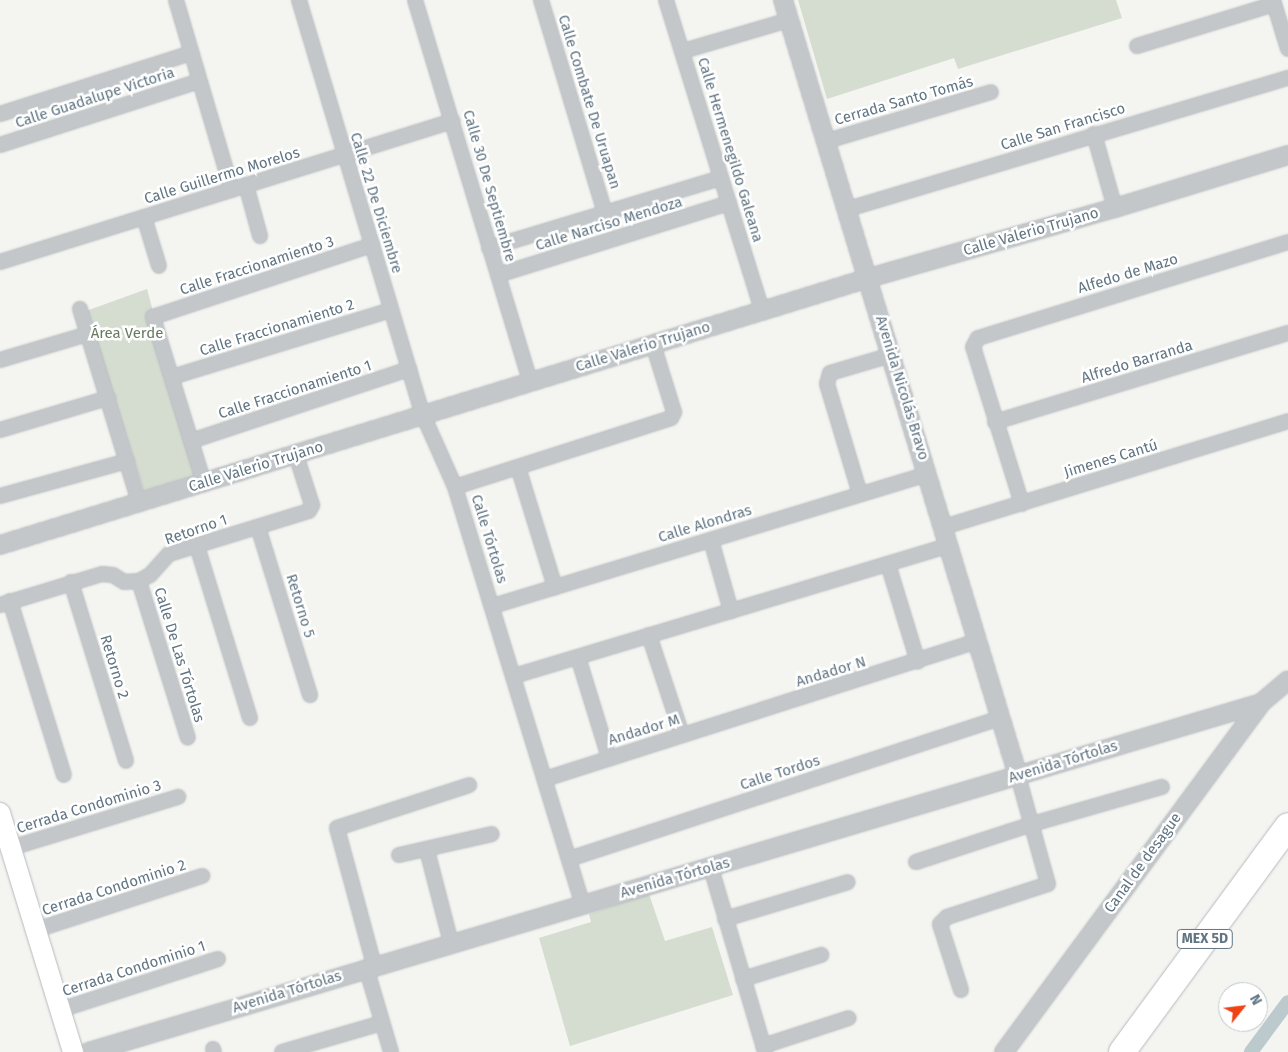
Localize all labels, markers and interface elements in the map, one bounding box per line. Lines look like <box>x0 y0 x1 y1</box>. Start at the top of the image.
street label: Calle Combate De Uruapan <box>554 13 624 191</box>
street label: Calle Hermenegildo Galeana <box>693 55 767 245</box>
street label: Calle Guadalupe Victoria <box>13 64 177 132</box>
street label: Cerrada Santo Tomás <box>833 73 975 129</box>
street label: Calle San Francisco <box>999 99 1127 155</box>
street label: Calle 30 De Septiembre <box>459 108 519 264</box>
street label: Calle 22 De Diciembre <box>346 130 406 276</box>
street label: Calle Guillermo Morelos <box>142 144 302 208</box>
street label: Calle Narciso Mendoza <box>533 193 685 255</box>
street label: Calle Valerio Trujano <box>961 204 1101 260</box>
street label: Calle Fraccionamiento 3 <box>178 233 336 299</box>
street label: Alfedo de Mazo <box>1076 250 1180 298</box>
street label: Calle Fraccionamiento 2 <box>197 296 357 360</box>
street label: Avenida Nicolás Bravo <box>871 314 933 462</box>
street label: Calle Valerio Trujano <box>573 318 713 376</box>
park label: Área Verde <box>91 325 163 343</box>
street label: Alfredo Barranda <box>1079 336 1195 388</box>
street label: Calle Fraccionamiento 1 <box>216 357 374 423</box>
street label: Jimenes Cantú <box>1062 436 1160 482</box>
street label: Calle Valerio Trujano <box>186 438 326 496</box>
street label: Calle Tórtolas <box>467 492 511 586</box>
street label: Calle Alondras <box>656 501 754 547</box>
street label: Retorno 1 <box>162 511 230 549</box>
street label: Retorno 5 <box>282 572 318 640</box>
street label: Calle De Las Tórtolas <box>150 585 208 725</box>
street label: Retorno 2 <box>96 633 132 701</box>
street label: Andador N <box>794 653 868 691</box>
street label: Andador M <box>606 711 682 749</box>
street label: Avenida Tórtolas <box>1006 737 1120 787</box>
street label: Calle Tordos <box>738 752 822 794</box>
street label: Cerrada Condominio 3 <box>15 776 163 838</box>
street label: Canal de desague <box>1101 809 1185 917</box>
street label: Avenida Tórtolas <box>618 854 732 902</box>
street label: Cerrada Condominio 2 <box>40 856 188 920</box>
road number: MEX 5D <box>1176 928 1234 951</box>
street label: Cerrada Condominio 1 <box>60 937 208 1001</box>
street label: Avenida Tórtolas <box>230 967 344 1017</box>
north arrow <box>1218 982 1268 1032</box>
text: N <box>1246 992 1265 1008</box>

